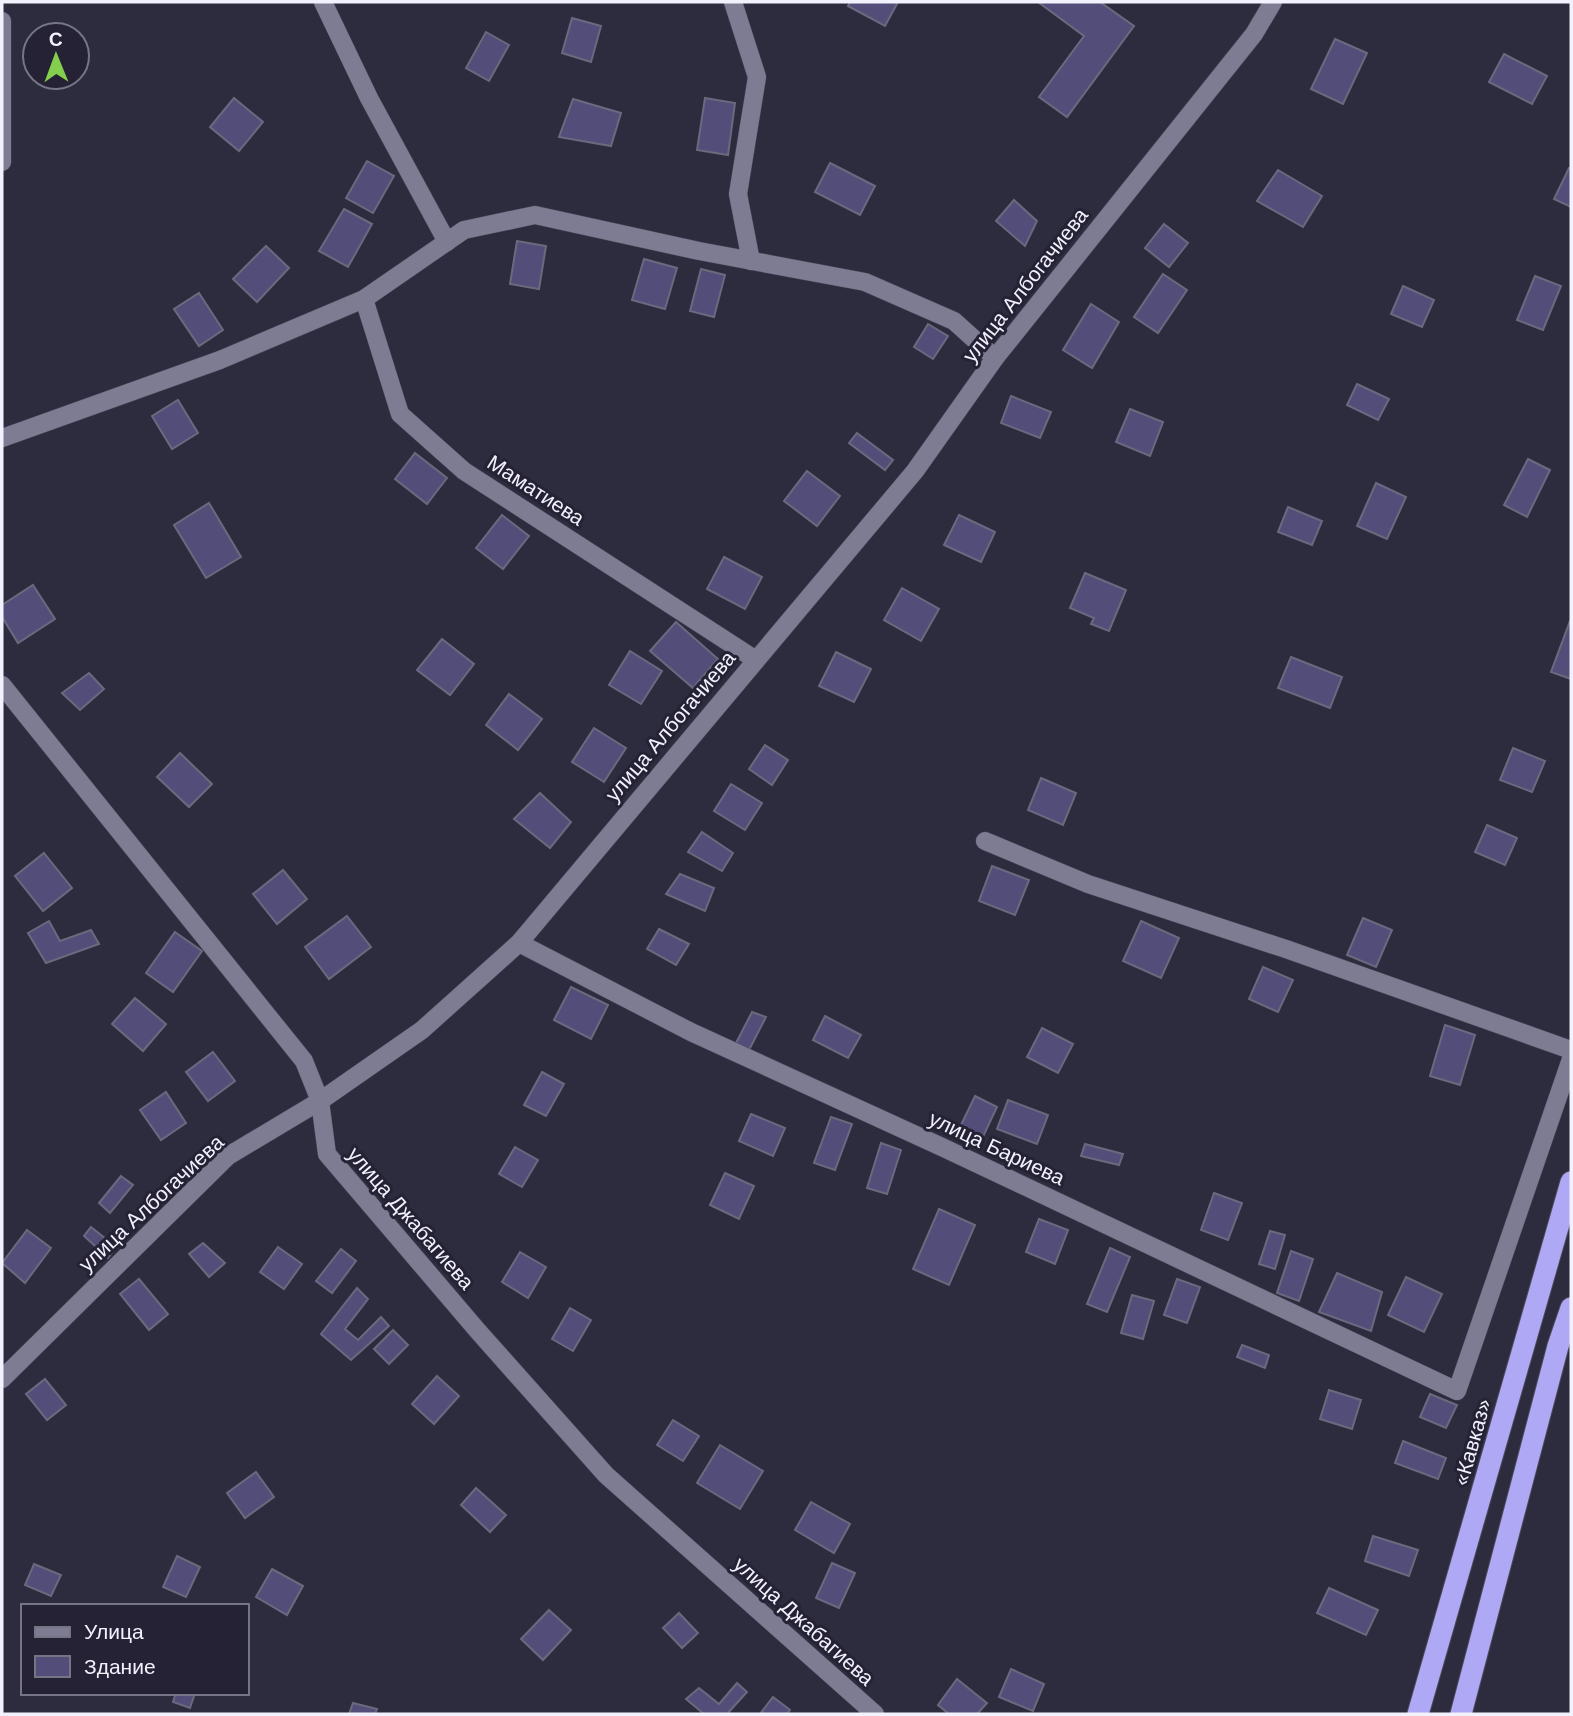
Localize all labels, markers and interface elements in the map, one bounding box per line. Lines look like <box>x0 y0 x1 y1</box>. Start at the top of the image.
north arrow <box>21 21 91 91</box>
text: С <box>49 29 63 50</box>
street label: улица Албогачиева <box>958 203 1092 367</box>
street label: Маматиева <box>483 450 589 530</box>
street label: улица Албогачиева <box>600 646 740 806</box>
street label: улица Бариева <box>926 1107 1069 1190</box>
street label: улица Албогачиева <box>74 1130 228 1276</box>
street label: улица Джабагиева <box>343 1142 479 1294</box>
street label: «Кавказ» <box>1449 1396 1495 1488</box>
street label: улица Джабагиева <box>729 1552 879 1690</box>
legend <box>21 1604 248 1695</box>
text: Улица <box>84 1620 144 1643</box>
text: Здание <box>84 1655 156 1678</box>

